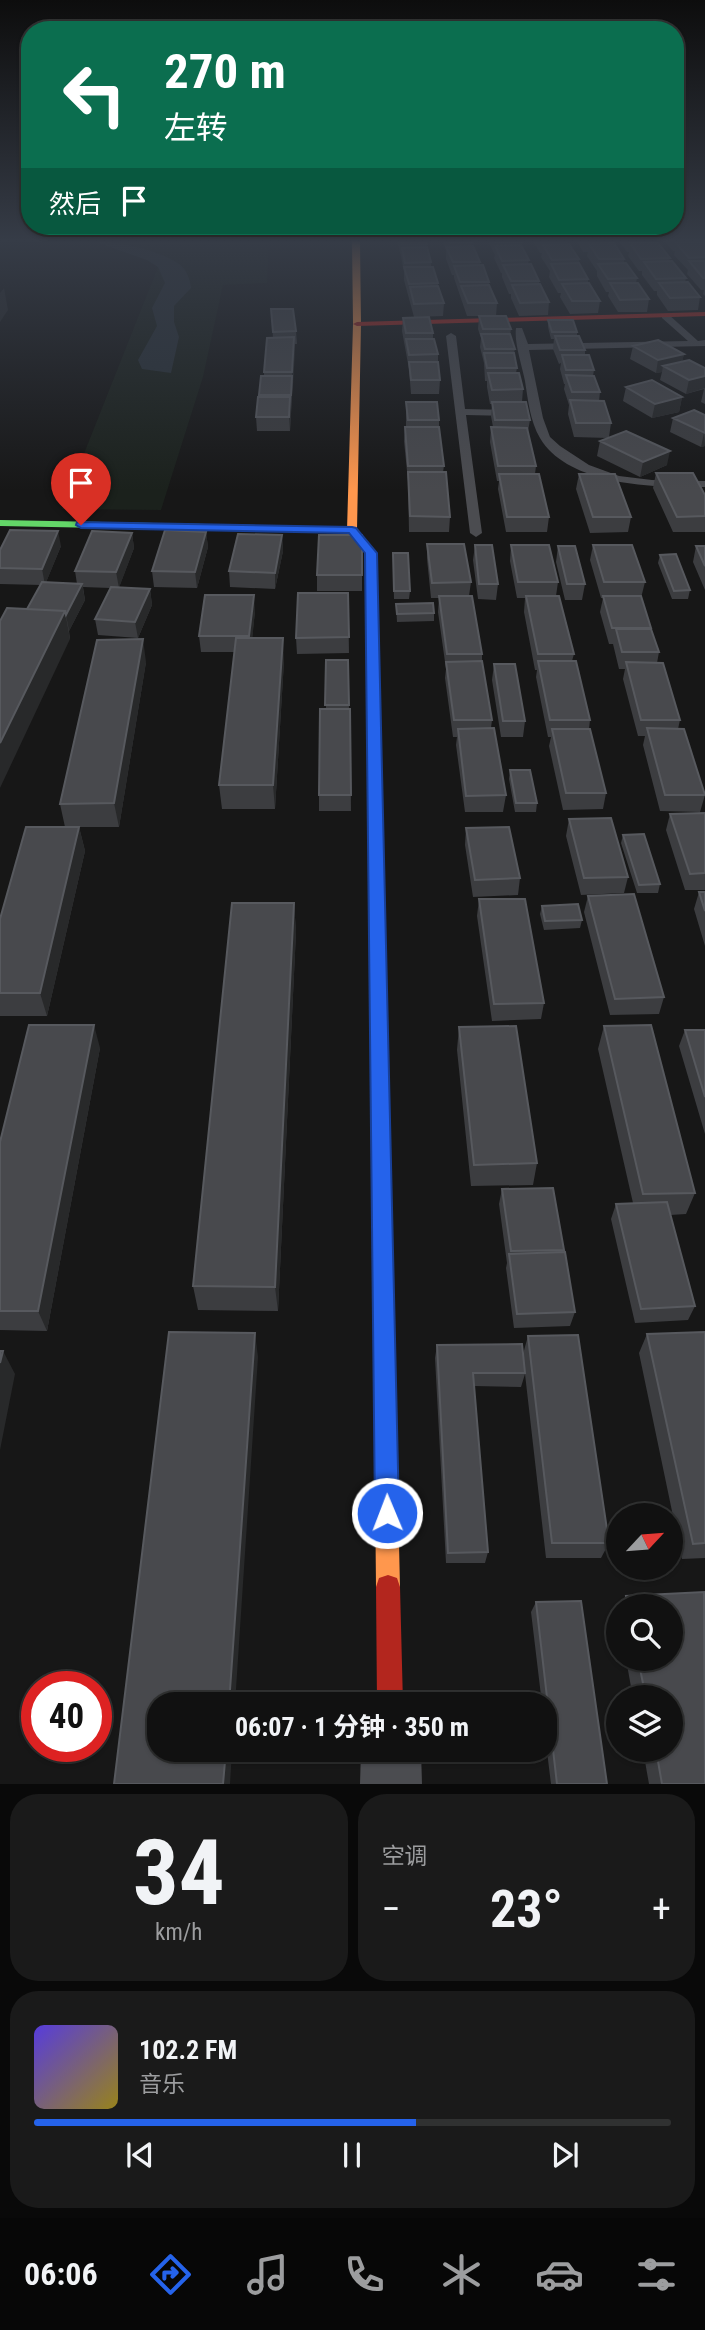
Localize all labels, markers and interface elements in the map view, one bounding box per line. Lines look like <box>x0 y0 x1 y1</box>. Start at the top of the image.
text: 270 m <box>164 43 286 100</box>
icon: left <box>49 49 140 140</box>
text: 左转 <box>164 109 228 147</box>
icon: arrive <box>115 182 153 220</box>
text: 然后 <box>49 189 101 219</box>
pin <box>51 453 111 525</box>
icon: arrive <box>62 464 100 502</box>
position arrow <box>350 1476 424 1550</box>
north arrow <box>606 1503 682 1580</box>
map controls <box>606 1503 683 1762</box>
button: search <box>606 1594 683 1671</box>
speed limit sign: 40 <box>21 1671 112 1762</box>
button: layers <box>606 1685 683 1762</box>
text: 06:07 · 1 分钟 · 350 m <box>235 1712 469 1742</box>
text: 34 <box>133 1820 225 1926</box>
text: 空调 <box>382 1843 428 1870</box>
text: 23° <box>490 1879 563 1940</box>
text: − <box>382 1887 401 1931</box>
text: + <box>652 1887 671 1931</box>
text: km/h <box>155 1919 202 1946</box>
text: 102.2 FM <box>139 2035 237 2065</box>
text: 音乐 <box>139 2071 185 2098</box>
icon: previous <box>121 2136 159 2174</box>
icon: pause <box>333 2136 371 2174</box>
icon: next <box>546 2136 584 2174</box>
icon: directions <box>146 2250 195 2299</box>
icon: music <box>243 2250 292 2299</box>
icon: phone <box>340 2250 389 2299</box>
icon: climate <box>437 2250 486 2299</box>
icon: car <box>535 2250 584 2299</box>
icon: filters <box>632 2250 681 2299</box>
text: 06:06 <box>24 2255 98 2293</box>

